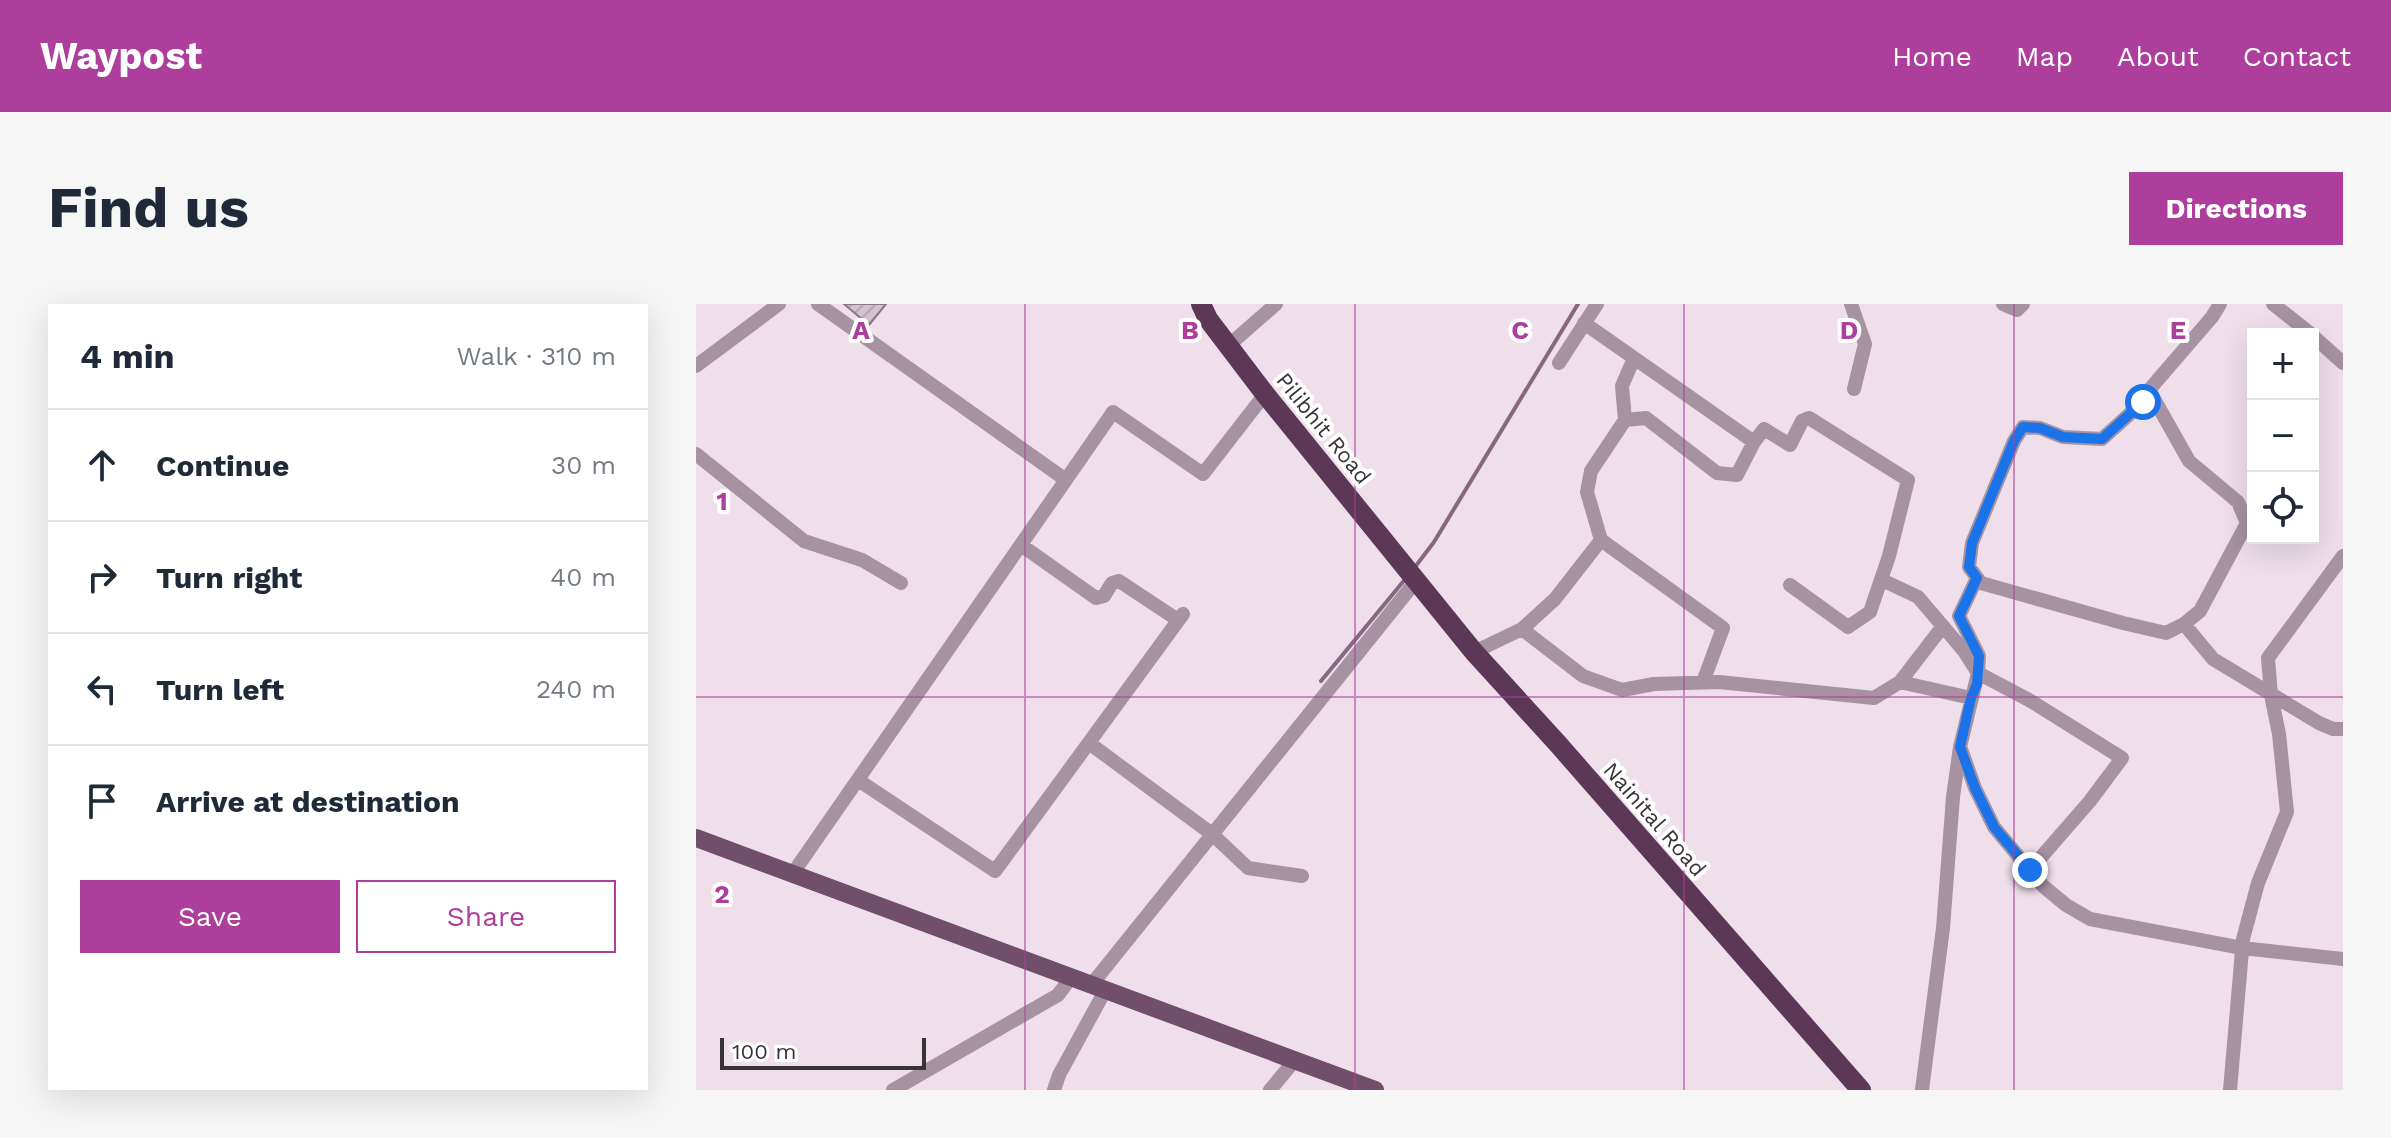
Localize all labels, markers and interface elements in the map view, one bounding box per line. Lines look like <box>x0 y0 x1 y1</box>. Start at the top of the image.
text: Waypost <box>40 34 202 78</box>
text: Home <box>1892 40 1972 73</box>
text: Map <box>2016 40 2073 73</box>
text: About <box>2117 40 2199 73</box>
text: Contact <box>2243 40 2351 73</box>
button: Directions <box>2129 172 2343 245</box>
text: Find us <box>48 175 249 241</box>
text: A <box>852 315 870 345</box>
text: B <box>1181 315 1199 345</box>
text: C <box>1511 315 1529 345</box>
text: D <box>1840 315 1858 345</box>
text: E <box>2170 315 2186 345</box>
map controls <box>2247 328 2319 544</box>
button: + <box>2247 328 2319 400</box>
text: 4 min <box>80 336 175 376</box>
text: Walk · 310 m <box>456 341 616 371</box>
street label: Pilibhit Road <box>1271 368 1376 489</box>
route start <box>2125 384 2161 420</box>
button: − <box>2247 400 2319 472</box>
icon: ahead <box>80 443 124 487</box>
text: Continue <box>156 448 289 483</box>
text: 30 m <box>551 450 616 480</box>
button: locate <box>2247 472 2319 544</box>
text: 1 <box>716 486 728 516</box>
icon: right <box>80 555 124 599</box>
text: Turn right <box>156 560 302 595</box>
text: 40 m <box>550 562 616 592</box>
icon: left <box>80 667 124 711</box>
text: Turn left <box>156 672 284 707</box>
text: 240 m <box>536 674 616 704</box>
street label: Nainital Road <box>1598 757 1711 881</box>
icon: arrive <box>80 779 124 823</box>
text: Arrive at destination <box>156 784 460 819</box>
route end <box>2012 852 2048 888</box>
text: 2 <box>714 879 730 909</box>
button: Save <box>80 880 340 953</box>
button: Share <box>356 880 616 953</box>
scale bar <box>720 1034 926 1070</box>
text: 100 m <box>732 1039 796 1064</box>

